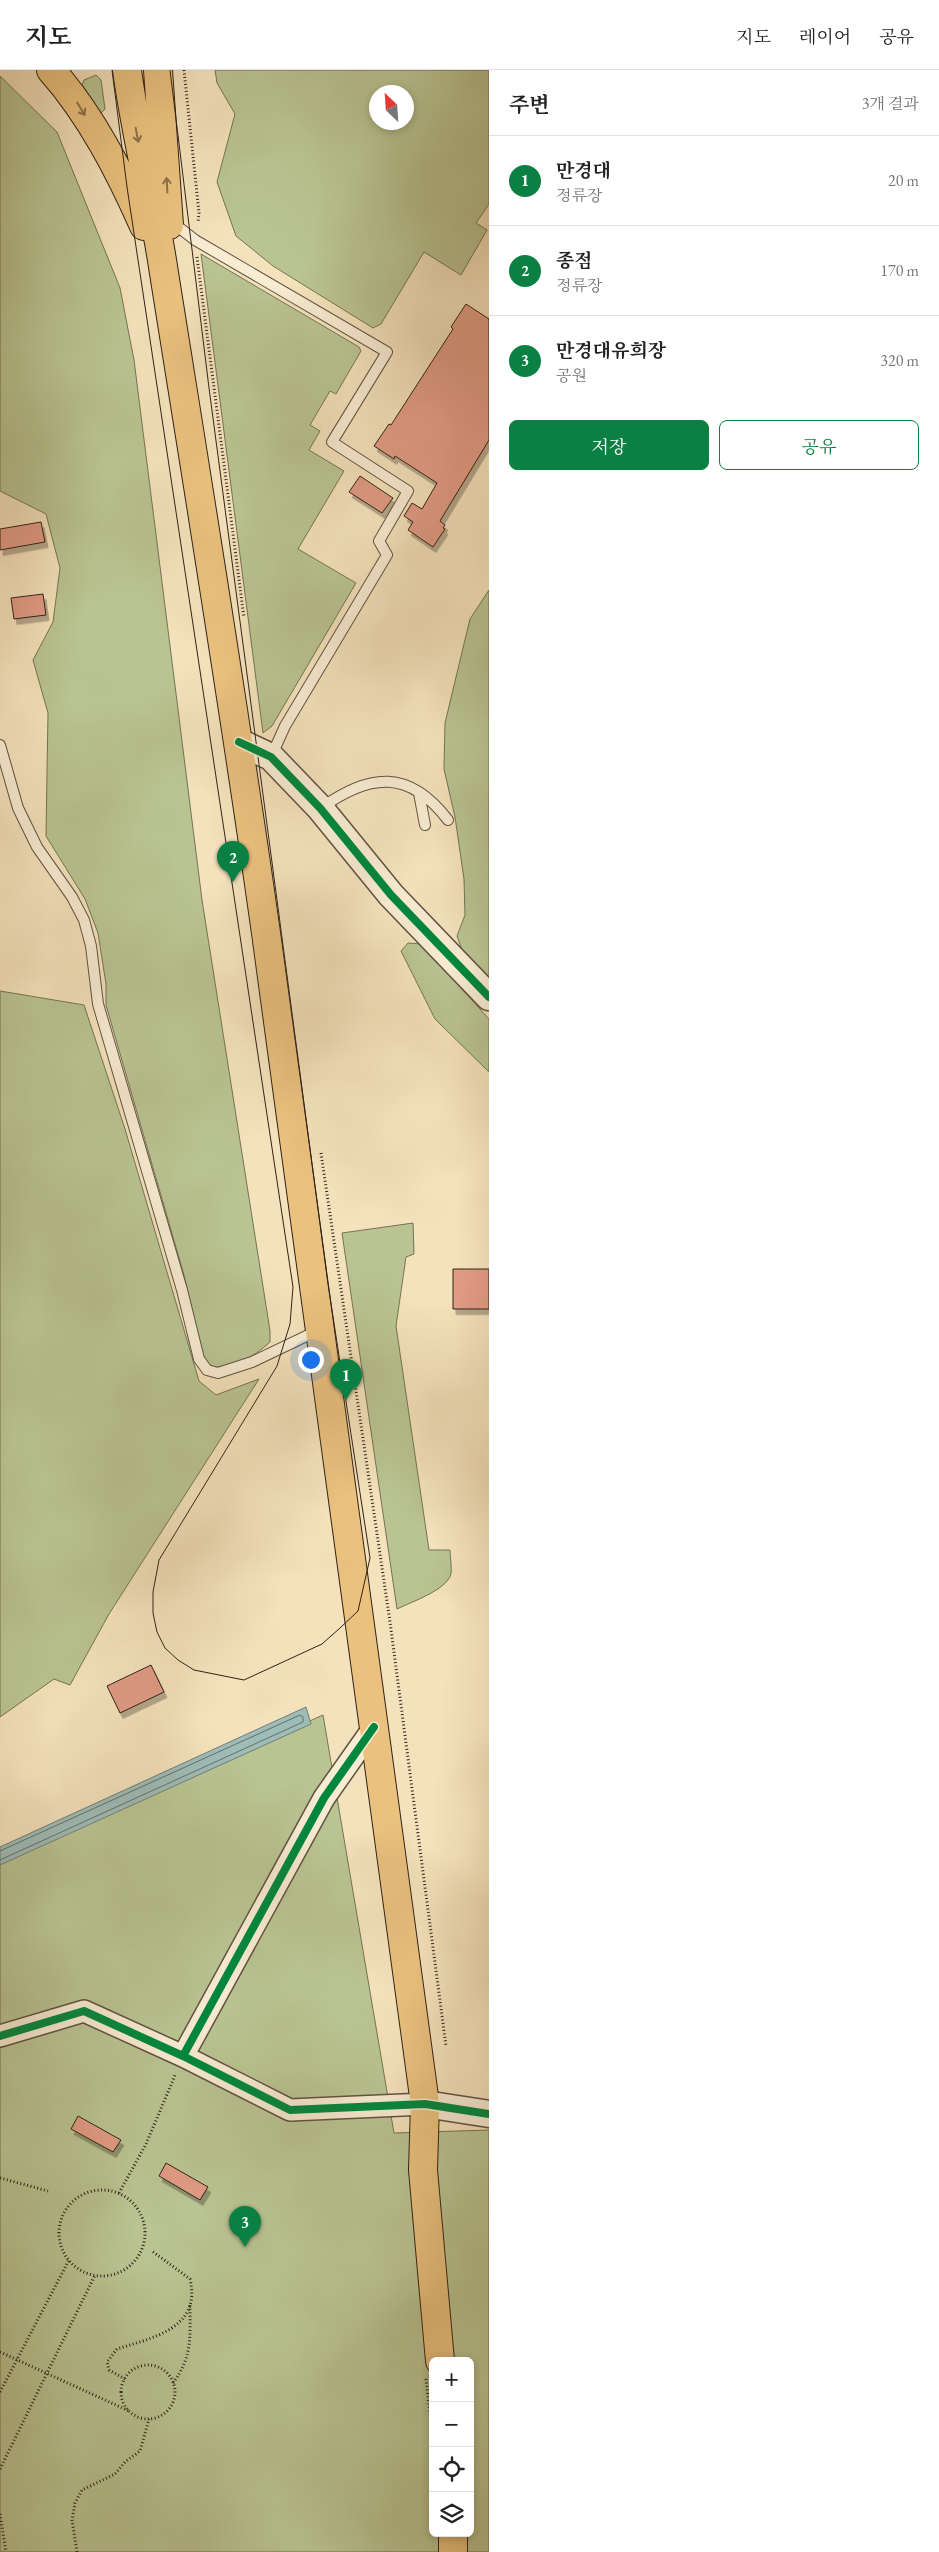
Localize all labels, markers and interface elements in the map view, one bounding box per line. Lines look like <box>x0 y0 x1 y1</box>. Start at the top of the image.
text: 지도 <box>25 21 71 52</box>
text: 지도 <box>736 25 771 48</box>
text: 레이어 <box>799 25 851 48</box>
text: 공유 <box>879 25 914 48</box>
north arrow <box>369 85 414 130</box>
text: 주변 <box>509 91 550 118</box>
text: 3개 결과 <box>862 93 919 114</box>
one-way arrow <box>76 101 86 115</box>
one-way arrow <box>133 127 143 143</box>
text: 만경대 <box>556 158 611 183</box>
text: 1 <box>521 170 529 191</box>
text: 20 m <box>888 170 919 191</box>
one-way arrow <box>163 177 172 193</box>
text: 정류장 <box>556 185 602 206</box>
text: 종점 <box>556 248 593 273</box>
text: 2 <box>521 260 529 281</box>
text: 170 m <box>880 260 919 281</box>
text: 정류장 <box>556 275 602 296</box>
text: 만경대유희장 <box>556 338 666 363</box>
text: 3 <box>521 350 529 371</box>
text: 320 m <box>880 350 919 371</box>
text: 공원 <box>556 365 587 386</box>
button: 저장 <box>509 420 709 470</box>
button: 공유 <box>719 420 919 470</box>
pin: 2 <box>217 841 249 882</box>
your location <box>298 1347 324 1373</box>
pin: 1 <box>330 1359 362 1400</box>
pin: 3 <box>229 2206 261 2247</box>
map controls <box>429 2357 474 2537</box>
button: + <box>429 2357 474 2402</box>
button: − <box>429 2402 474 2447</box>
button: locate <box>429 2447 474 2492</box>
button: layers <box>429 2492 474 2537</box>

